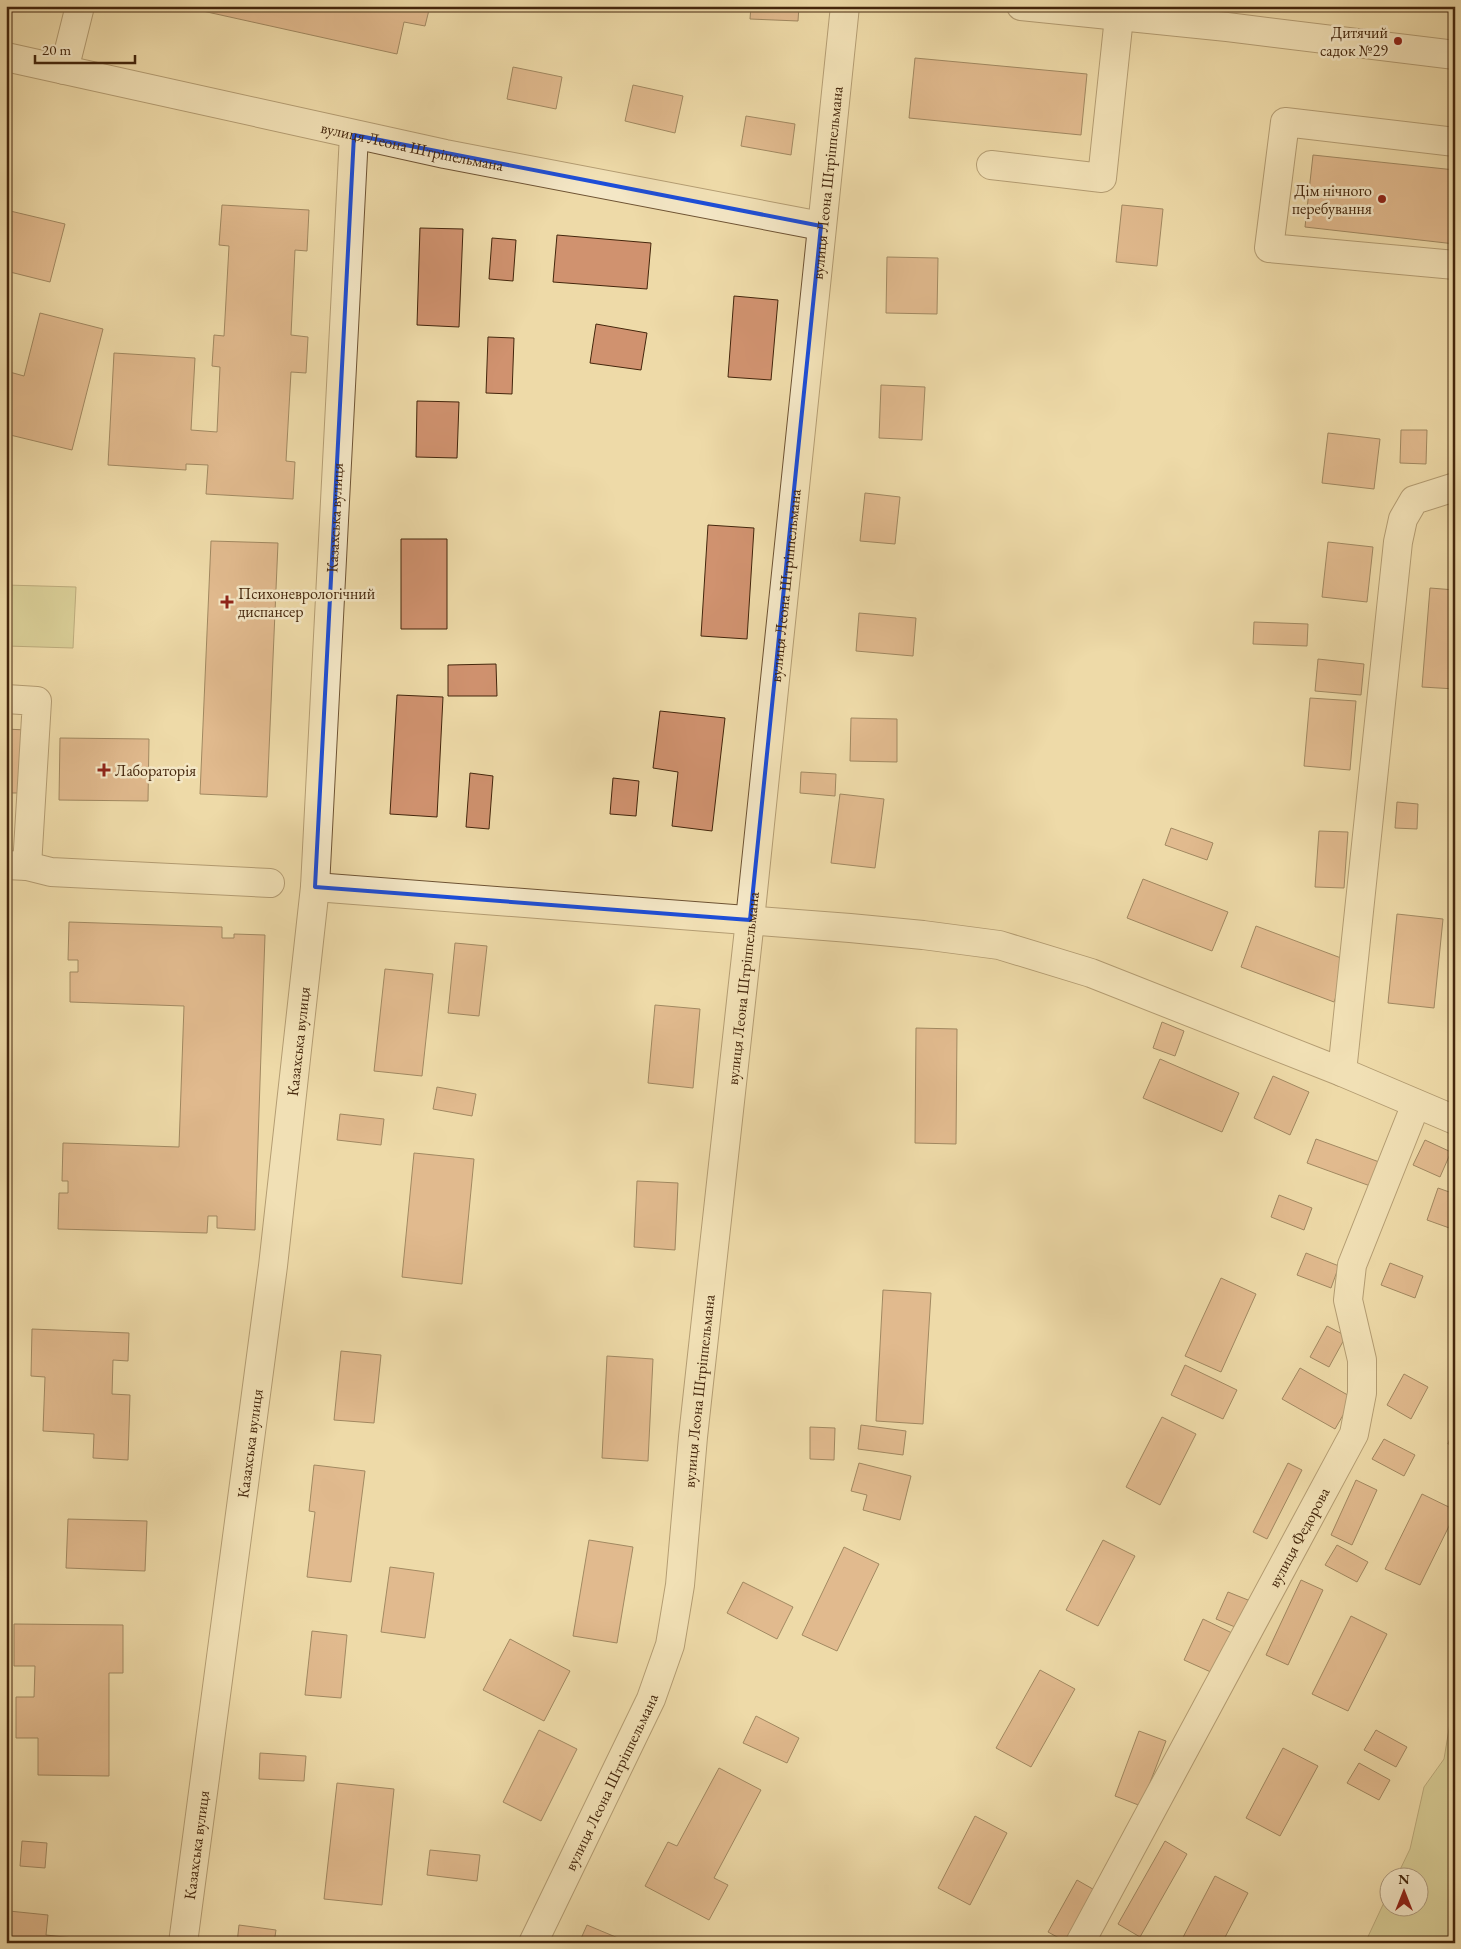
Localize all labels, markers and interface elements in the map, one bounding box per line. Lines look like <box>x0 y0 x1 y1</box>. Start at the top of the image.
place label: Дитячий садок №29 <box>1320 22 1389 61</box>
scale bar <box>35 32 135 64</box>
marker: Дитячий садок №29 <box>1392 35 1404 47</box>
text: 20 m <box>42 40 71 59</box>
street label: вулиця Леона Штріппельмана <box>806 84 847 280</box>
street label: вулиця Леона Штріпельмана <box>319 116 506 176</box>
place label: Дім нічного перебування <box>1292 180 1372 219</box>
marker: Дім нічного перебування <box>1376 193 1388 205</box>
street label: Казахська вулиця <box>321 462 347 573</box>
street label: вулиця Леона Штріппельмана <box>764 487 805 683</box>
place label: Психоневрологічний диспансер <box>238 583 376 622</box>
marker: Психоневрологічний диспансер <box>220 595 234 609</box>
place label: Лабораторія <box>115 760 196 781</box>
marker: Лабораторія <box>97 763 111 777</box>
street label: вулиця Леона Штріппельмана <box>721 890 763 1086</box>
street label: Казахська вулиця <box>281 985 314 1097</box>
street label: вулиця Леона Штріппельмана <box>678 1293 719 1489</box>
street label: Казахська вулиця <box>232 1387 267 1499</box>
street label: вулиця Федорова <box>1263 1483 1334 1591</box>
street label: вулиця Леона Штріппельмана <box>559 1690 663 1874</box>
street label: Казахська вулиця <box>178 1789 214 1901</box>
north arrow <box>1378 1866 1428 1916</box>
text: N <box>1398 1870 1410 1888</box>

